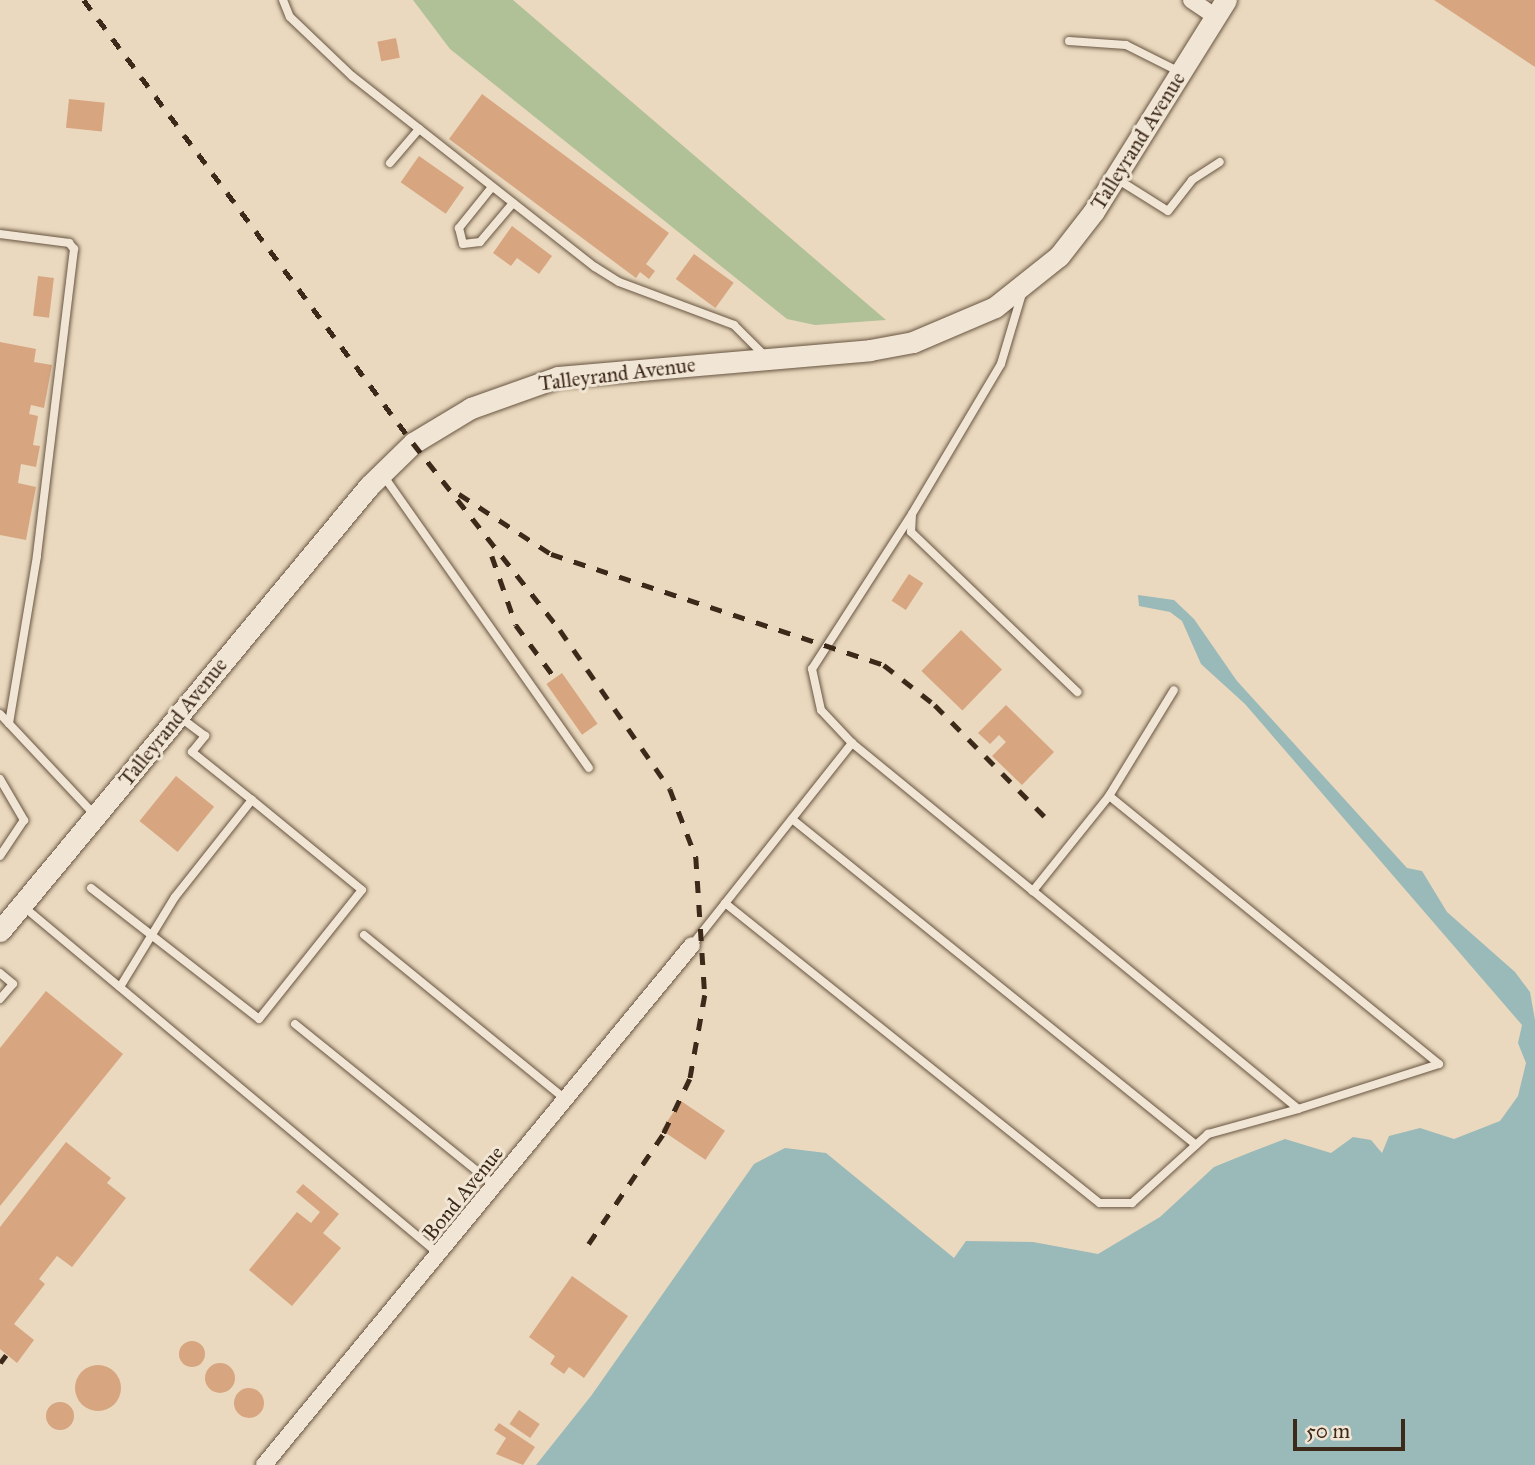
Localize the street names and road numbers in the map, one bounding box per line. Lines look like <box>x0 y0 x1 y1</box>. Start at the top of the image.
street label: Talleyrand Avenue <box>1085 67 1191 215</box>
street label: Talleyrand Avenue <box>537 352 697 396</box>
street label: Talleyrand Avenue <box>114 653 232 791</box>
street label: Bond Avenue <box>417 1141 509 1245</box>

